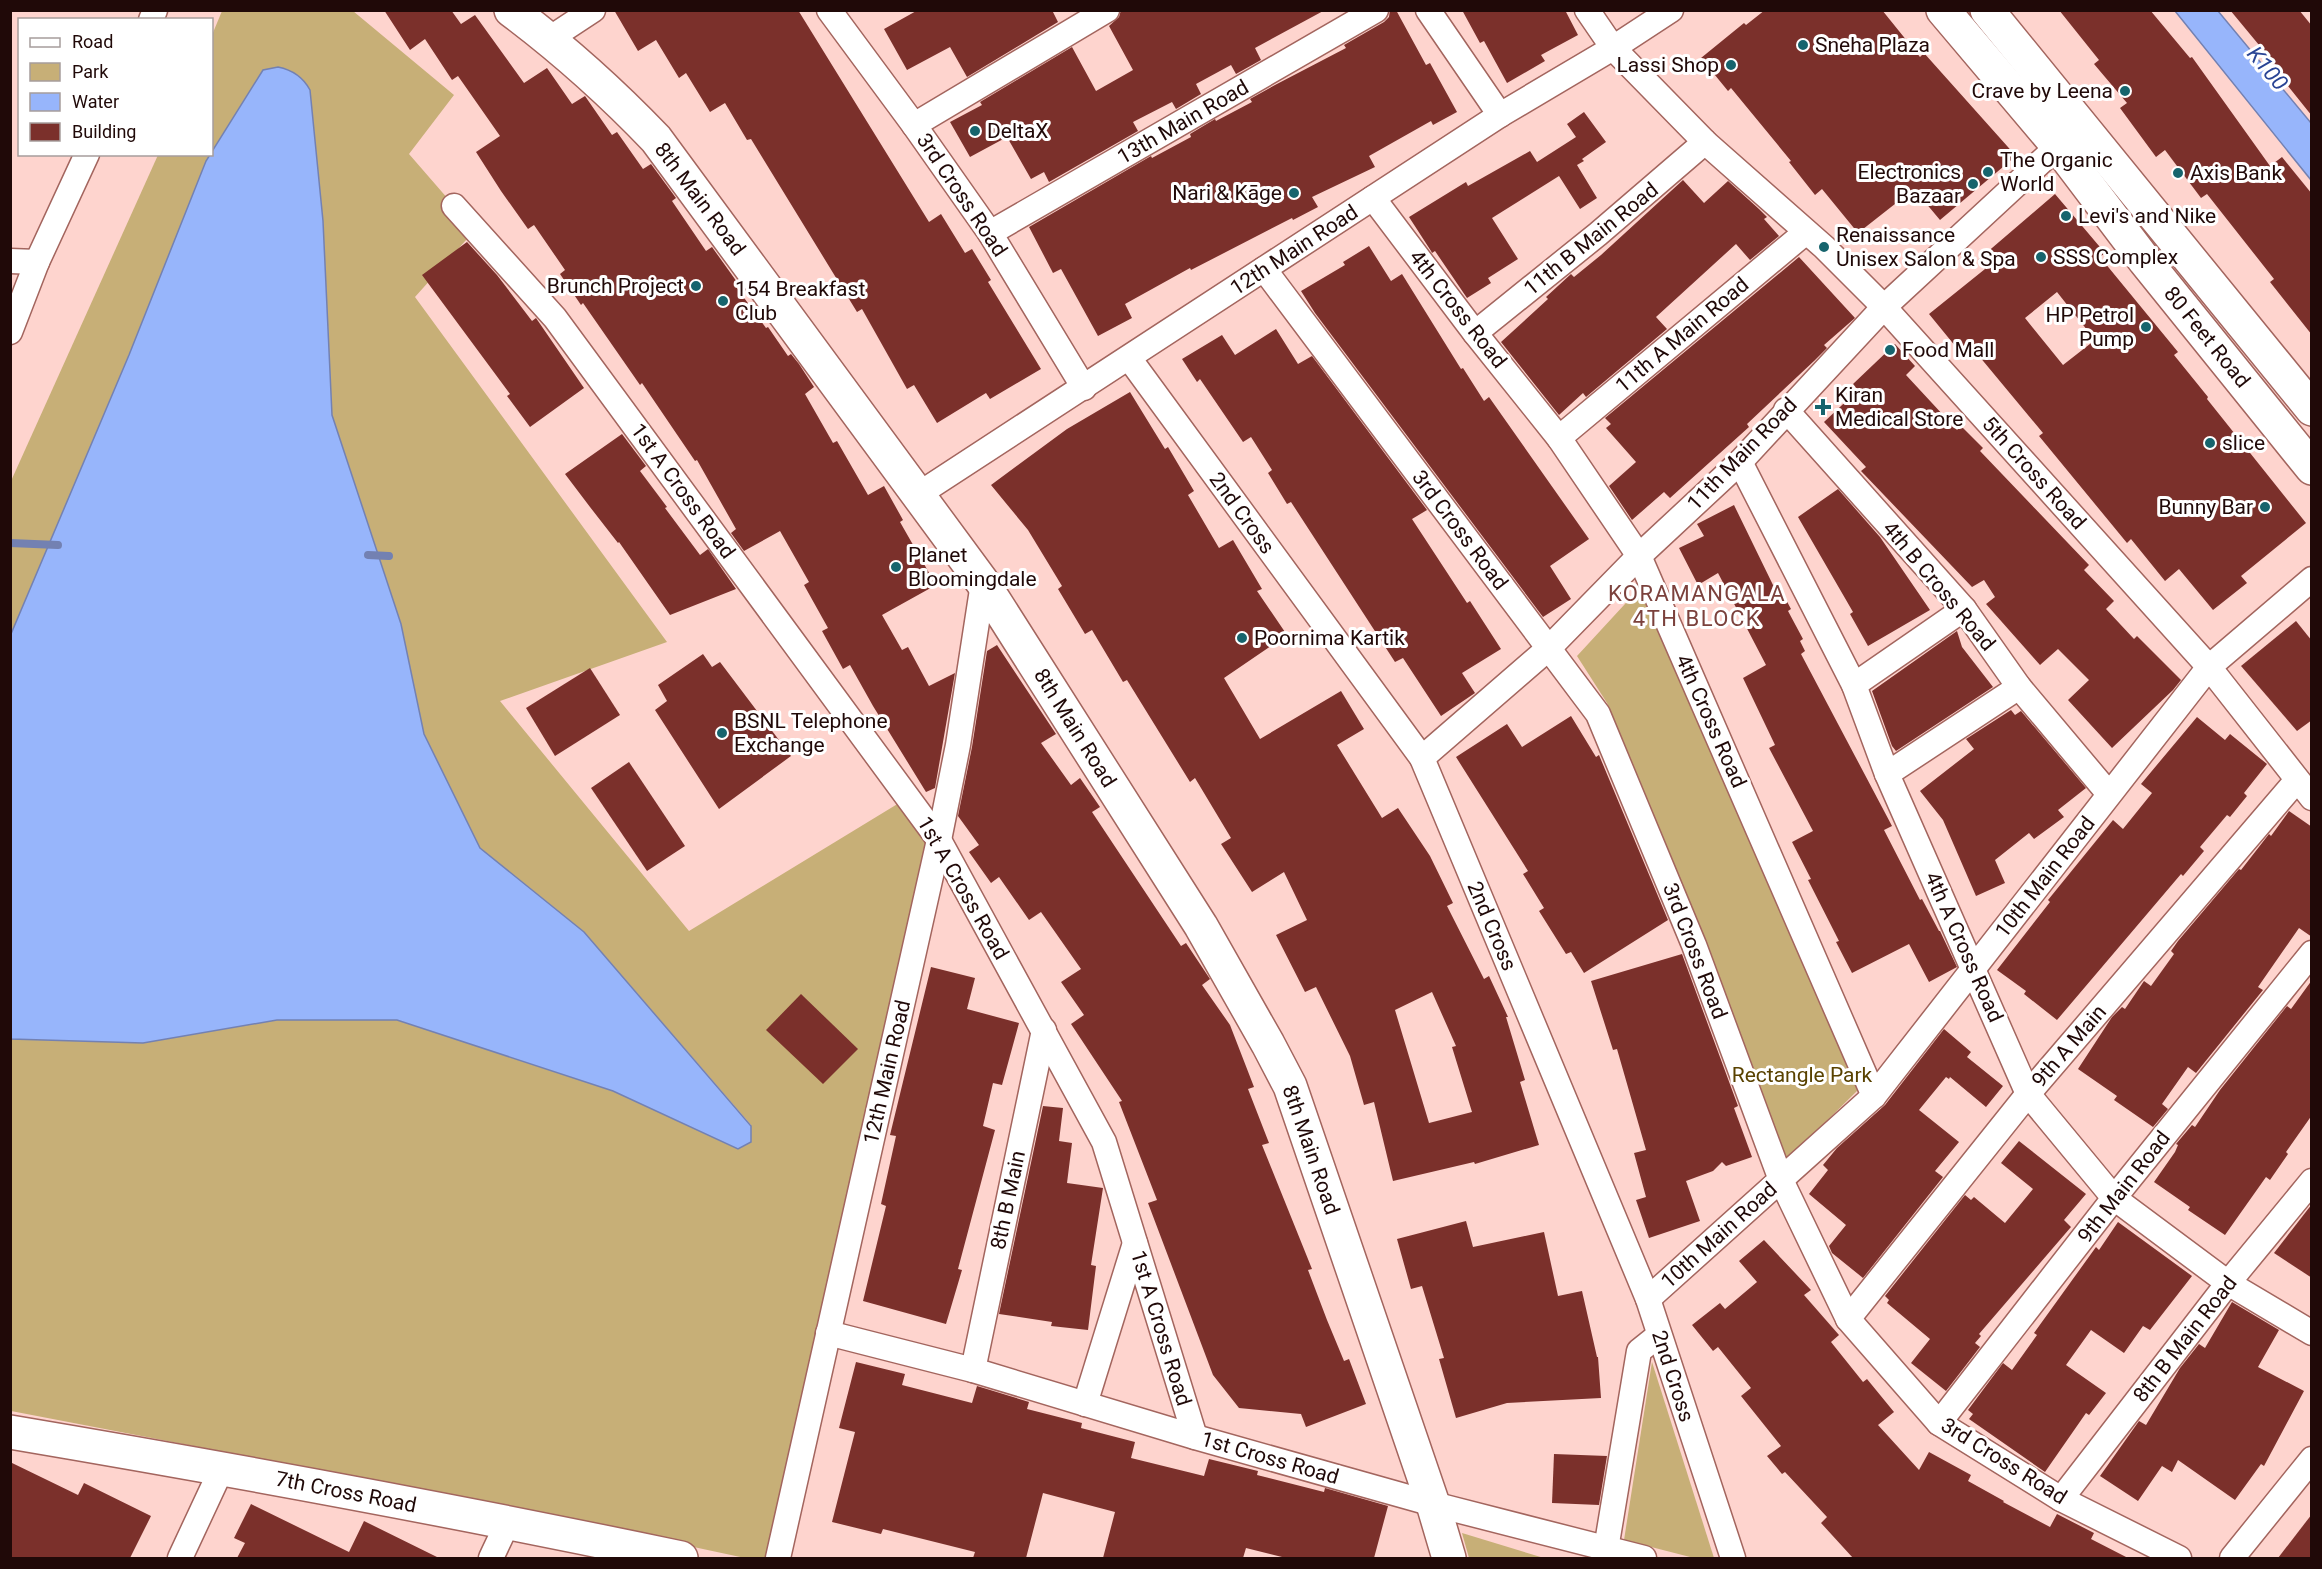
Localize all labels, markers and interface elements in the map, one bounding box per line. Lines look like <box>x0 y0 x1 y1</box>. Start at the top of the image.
legend <box>18 18 213 156</box>
text: Road <box>72 31 113 52</box>
place label: Sneha Plaza <box>1815 33 1930 57</box>
marker: Sneha Plaza <box>1796 38 1810 52</box>
water label: K100 <box>2242 41 2293 95</box>
place label: Lassi Shop <box>1616 53 1719 77</box>
marker: Lassi Shop <box>1724 58 1738 72</box>
text: Park <box>72 61 109 82</box>
street label: 13th Main Road <box>1113 75 1253 169</box>
place label: Crave by Leena <box>1972 79 2113 103</box>
marker: Crave by Leena <box>2118 84 2132 98</box>
text: Water <box>72 91 119 112</box>
place label: DeltaX <box>987 119 1048 143</box>
text: Building <box>72 121 136 142</box>
marker: DeltaX <box>968 124 982 138</box>
street label: 3rd Cross Road <box>912 129 1012 261</box>
street label: 8th Main Road <box>650 138 750 260</box>
place label: The Organic World <box>2000 148 2113 196</box>
place label: Electronics Bazaar <box>1858 160 1961 208</box>
place label: Axis Bank <box>2190 161 2282 185</box>
marker: The Organic World <box>1981 165 1995 179</box>
marker: Axis Bank <box>2171 166 2185 180</box>
marker: Electronics Bazaar <box>1966 177 1980 191</box>
street label: 11th B Main Road <box>1519 178 1663 300</box>
place label: Nari & Kāge <box>1172 181 1282 205</box>
marker: Nari & Kāge <box>1287 186 1301 200</box>
street label: 12th Main Road <box>1226 200 1362 300</box>
place label: Levi's and Nike <box>2078 204 2216 228</box>
marker: Levi's and Nike <box>2059 209 2073 223</box>
place label: Renaissance Unisex Salon & Spa <box>1836 223 2016 271</box>
marker: Renaissance Unisex Salon & Spa <box>1817 240 1831 254</box>
street label: 4th Cross Road <box>1405 245 1511 373</box>
place label: SSS Complex <box>2053 245 2178 269</box>
marker: SSS Complex <box>2034 250 2048 264</box>
street label: 11th A Main Road <box>1611 272 1753 398</box>
place label: Brunch Project <box>547 274 684 298</box>
place label: 154 Breakfast Club <box>735 277 865 325</box>
marker: Brunch Project <box>689 279 703 293</box>
street label: 80 Feet Road <box>2159 282 2255 392</box>
marker: 154 Breakfast Club <box>716 294 730 308</box>
place label: HP Petrol Pump <box>2045 303 2134 351</box>
marker: HP Petrol Pump <box>2139 320 2153 334</box>
place label: Food Mall <box>1902 338 1994 362</box>
marker: Food Mall <box>1883 343 1897 357</box>
place label: Kiran Medical Store <box>1835 383 1963 431</box>
street label: 11th Main Road <box>1682 393 1802 515</box>
marker: Kiran Medical Store <box>1816 400 1830 414</box>
street label: 5th Cross Road <box>1977 412 2091 534</box>
street label: 1st A Cross Road <box>626 419 740 563</box>
place label: slice <box>2222 431 2265 455</box>
marker: slice <box>2203 436 2217 450</box>
street label: 3rd Cross Road <box>1407 466 1513 594</box>
street label: 2nd Cross <box>1204 468 1280 558</box>
place label: Bunny Bar <box>2158 495 2253 519</box>
marker: Bunny Bar <box>2258 500 2272 514</box>
street label: 4th B Cross Road <box>1878 516 2000 656</box>
place label: Planet Bloomingdale <box>908 543 1037 591</box>
marker: Planet Bloomingdale <box>889 560 903 574</box>
district label: KORAMANGALA 4TH BLOCK <box>1608 581 1786 631</box>
place label: Poornima Kartik <box>1254 626 1405 650</box>
marker: Poornima Kartik <box>1235 631 1249 645</box>
street label: 4th Cross Road <box>1671 651 1751 791</box>
street label: 8th Main Road <box>1029 664 1121 792</box>
place label: BSNL Telephone Exchange <box>734 709 888 757</box>
marker: BSNL Telephone Exchange <box>715 726 729 740</box>
street label: 1st A Cross Road <box>912 812 1014 964</box>
street label: 10th Main Road <box>1990 812 2100 942</box>
street label: 4th A Cross Road <box>1920 868 2008 1026</box>
street label: 2nd Cross <box>1462 878 1522 974</box>
street label: 3rd Cross Road <box>1658 880 1732 1022</box>
street label: 12th Main Road <box>859 998 915 1146</box>
street label: 9th A Main <box>2027 1000 2111 1092</box>
park label: Rectangle Park <box>1732 1063 1873 1087</box>
street label: 8th Main Road <box>1278 1082 1344 1218</box>
street label: 9th Main Road <box>2073 1126 2175 1248</box>
street label: 8th B Main <box>986 1148 1030 1252</box>
street label: 10th Main Road <box>1656 1177 1782 1293</box>
street label: 1st A Cross Road <box>1126 1247 1196 1409</box>
street label: 8th B Main Road <box>2128 1271 2242 1407</box>
street label: 2nd Cross <box>1647 1327 1699 1425</box>
street label: 3rd Cross Road <box>1937 1413 2071 1509</box>
street label: 1st Cross Road <box>1198 1427 1342 1489</box>
street label: 7th Cross Road <box>273 1467 419 1517</box>

